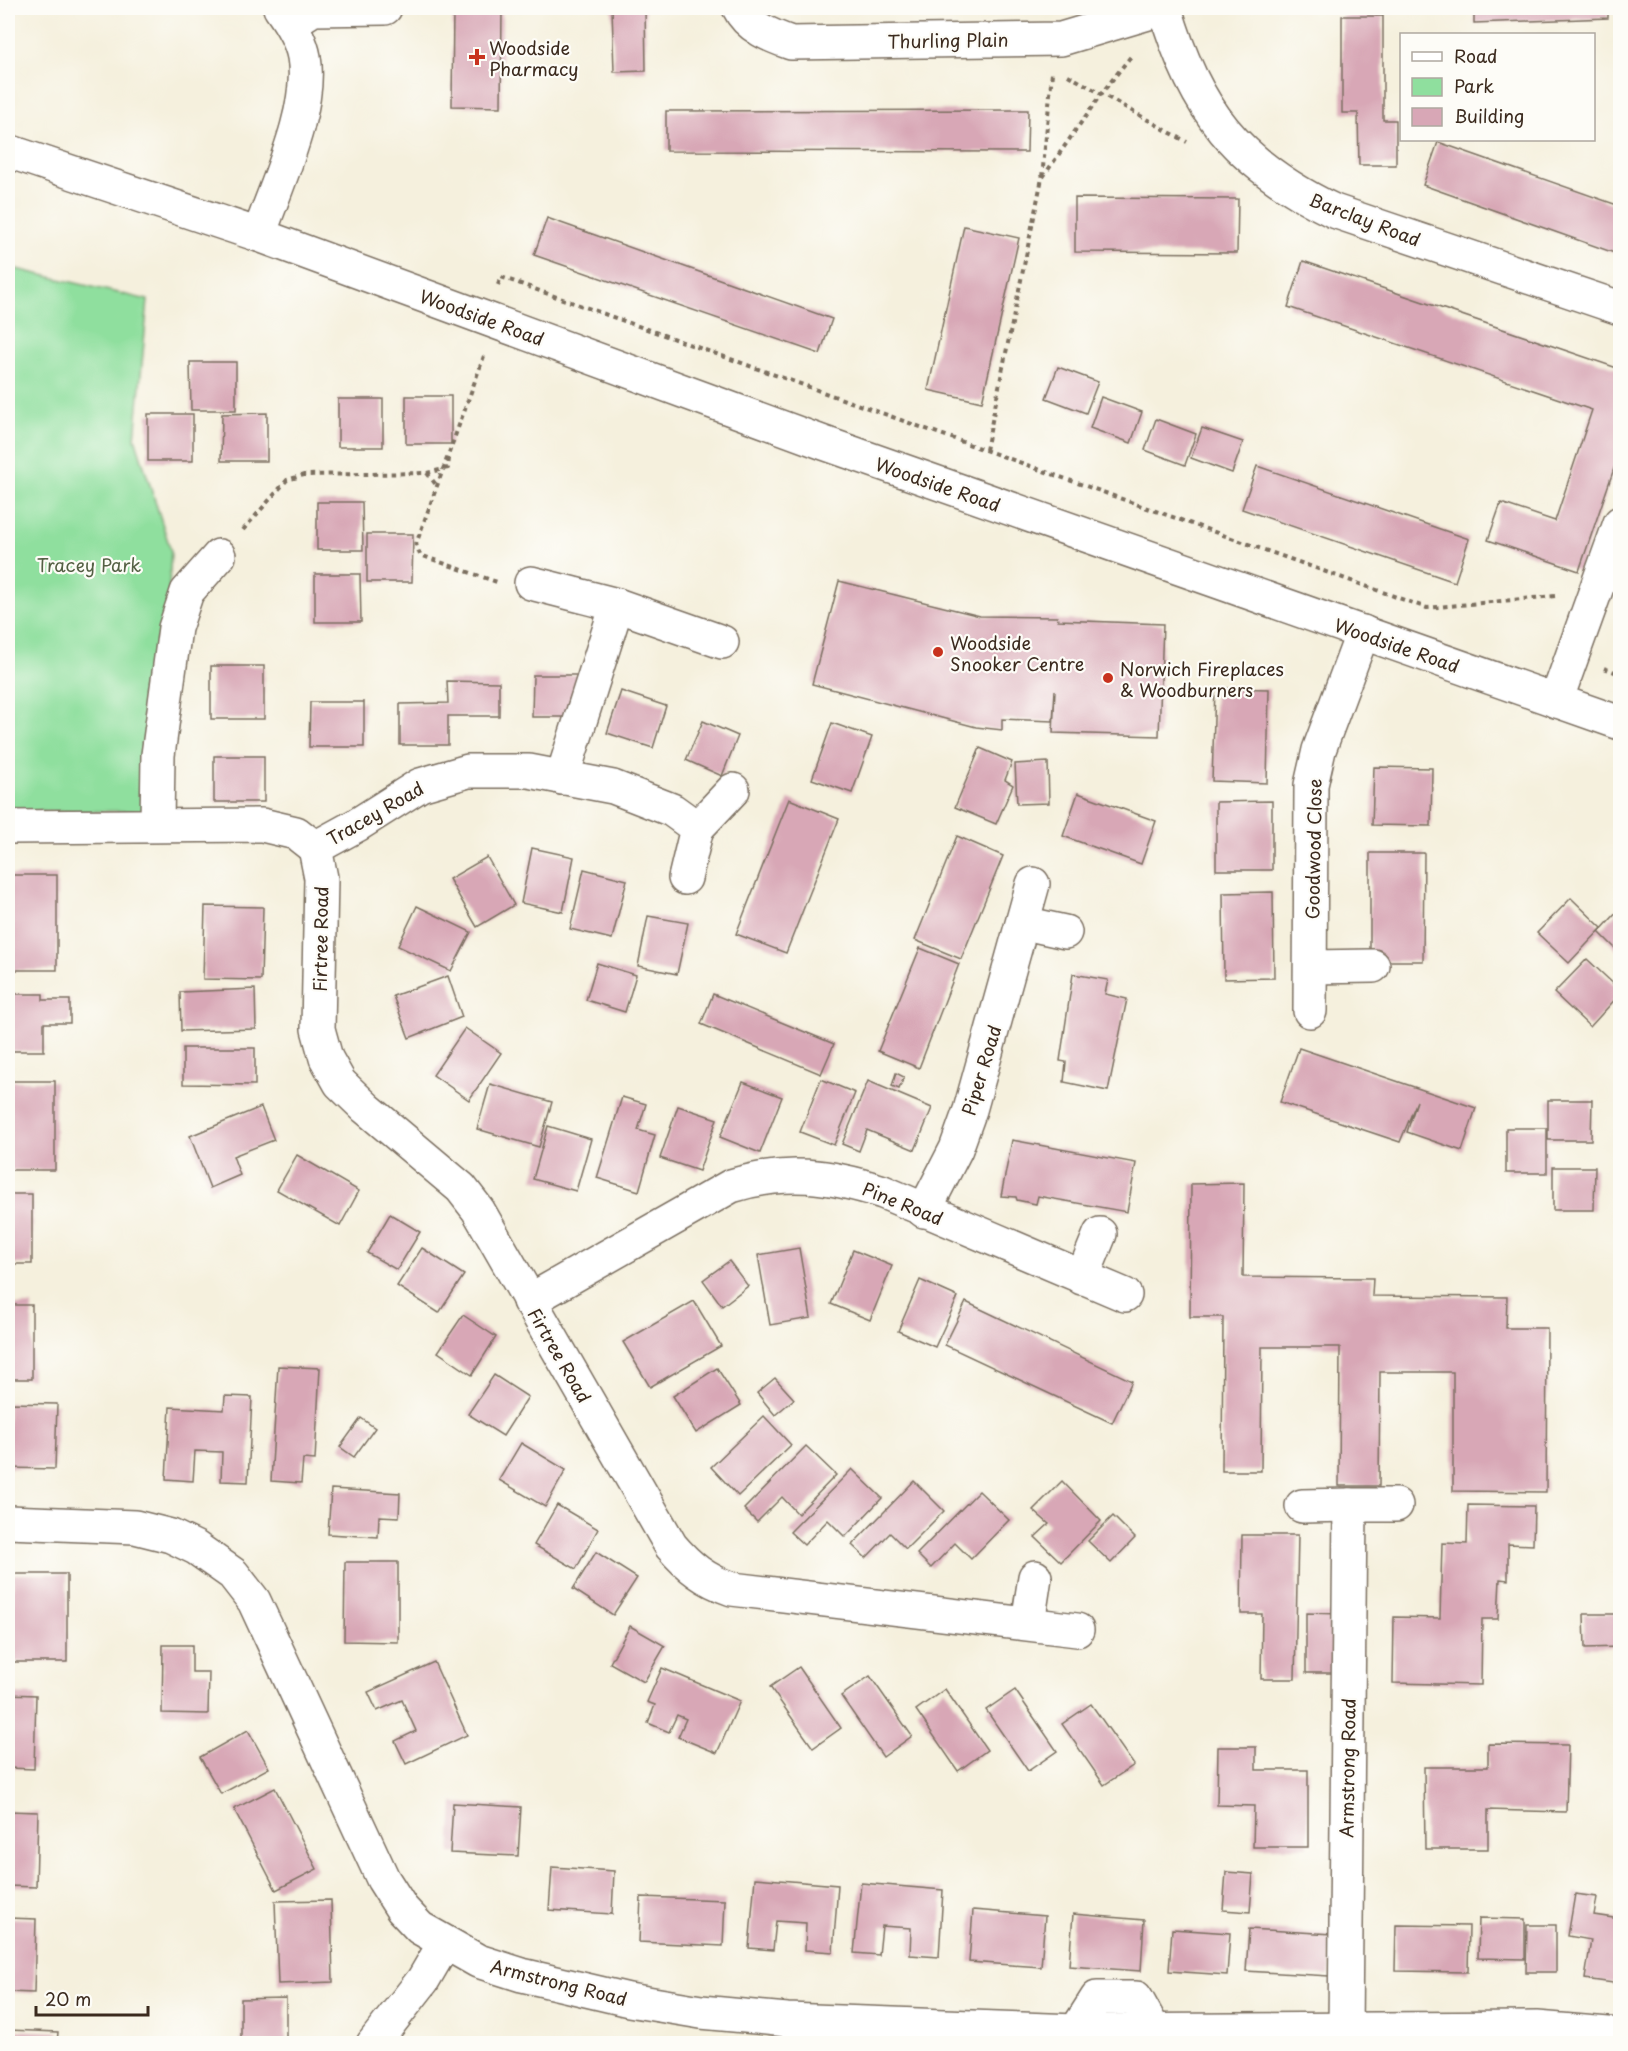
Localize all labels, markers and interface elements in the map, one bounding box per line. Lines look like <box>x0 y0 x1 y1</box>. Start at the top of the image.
street label: Thurling Plain <box>887 25 1009 55</box>
legend <box>1400 33 1595 141</box>
place label: Woodside Pharmacy <box>489 34 579 82</box>
text: Road <box>1454 42 1498 69</box>
marker: Woodside Pharmacy <box>470 50 484 64</box>
text: Park <box>1454 72 1494 99</box>
text: Building <box>1454 102 1524 129</box>
street label: Barclay Road <box>1305 185 1425 253</box>
street label: Woodside Road <box>416 282 548 352</box>
street label: Woodside Road <box>872 450 1004 518</box>
park label: Tracey Park <box>37 551 141 578</box>
street label: Woodside Road <box>1331 611 1463 679</box>
place label: Woodside Snooker Centre <box>950 629 1084 677</box>
marker: Woodside Snooker Centre <box>931 645 945 659</box>
place label: Norwich Fireplaces & Woodburners <box>1120 655 1284 703</box>
marker: Norwich Fireplaces & Woodburners <box>1101 671 1115 685</box>
street label: Tracey Road <box>322 774 428 852</box>
street label: Goodwood Close <box>1298 778 1328 920</box>
street label: Firtree Road <box>306 886 334 992</box>
street label: Piper Road <box>954 1022 1008 1118</box>
street label: Pine Road <box>859 1175 947 1231</box>
street label: Firtree Road <box>522 1302 598 1408</box>
street label: Armstrong Road <box>1332 1698 1362 1838</box>
street label: Armstrong Road <box>488 1952 630 2012</box>
scale bar <box>36 1979 148 2017</box>
text: 20 m <box>45 1985 91 2012</box>

